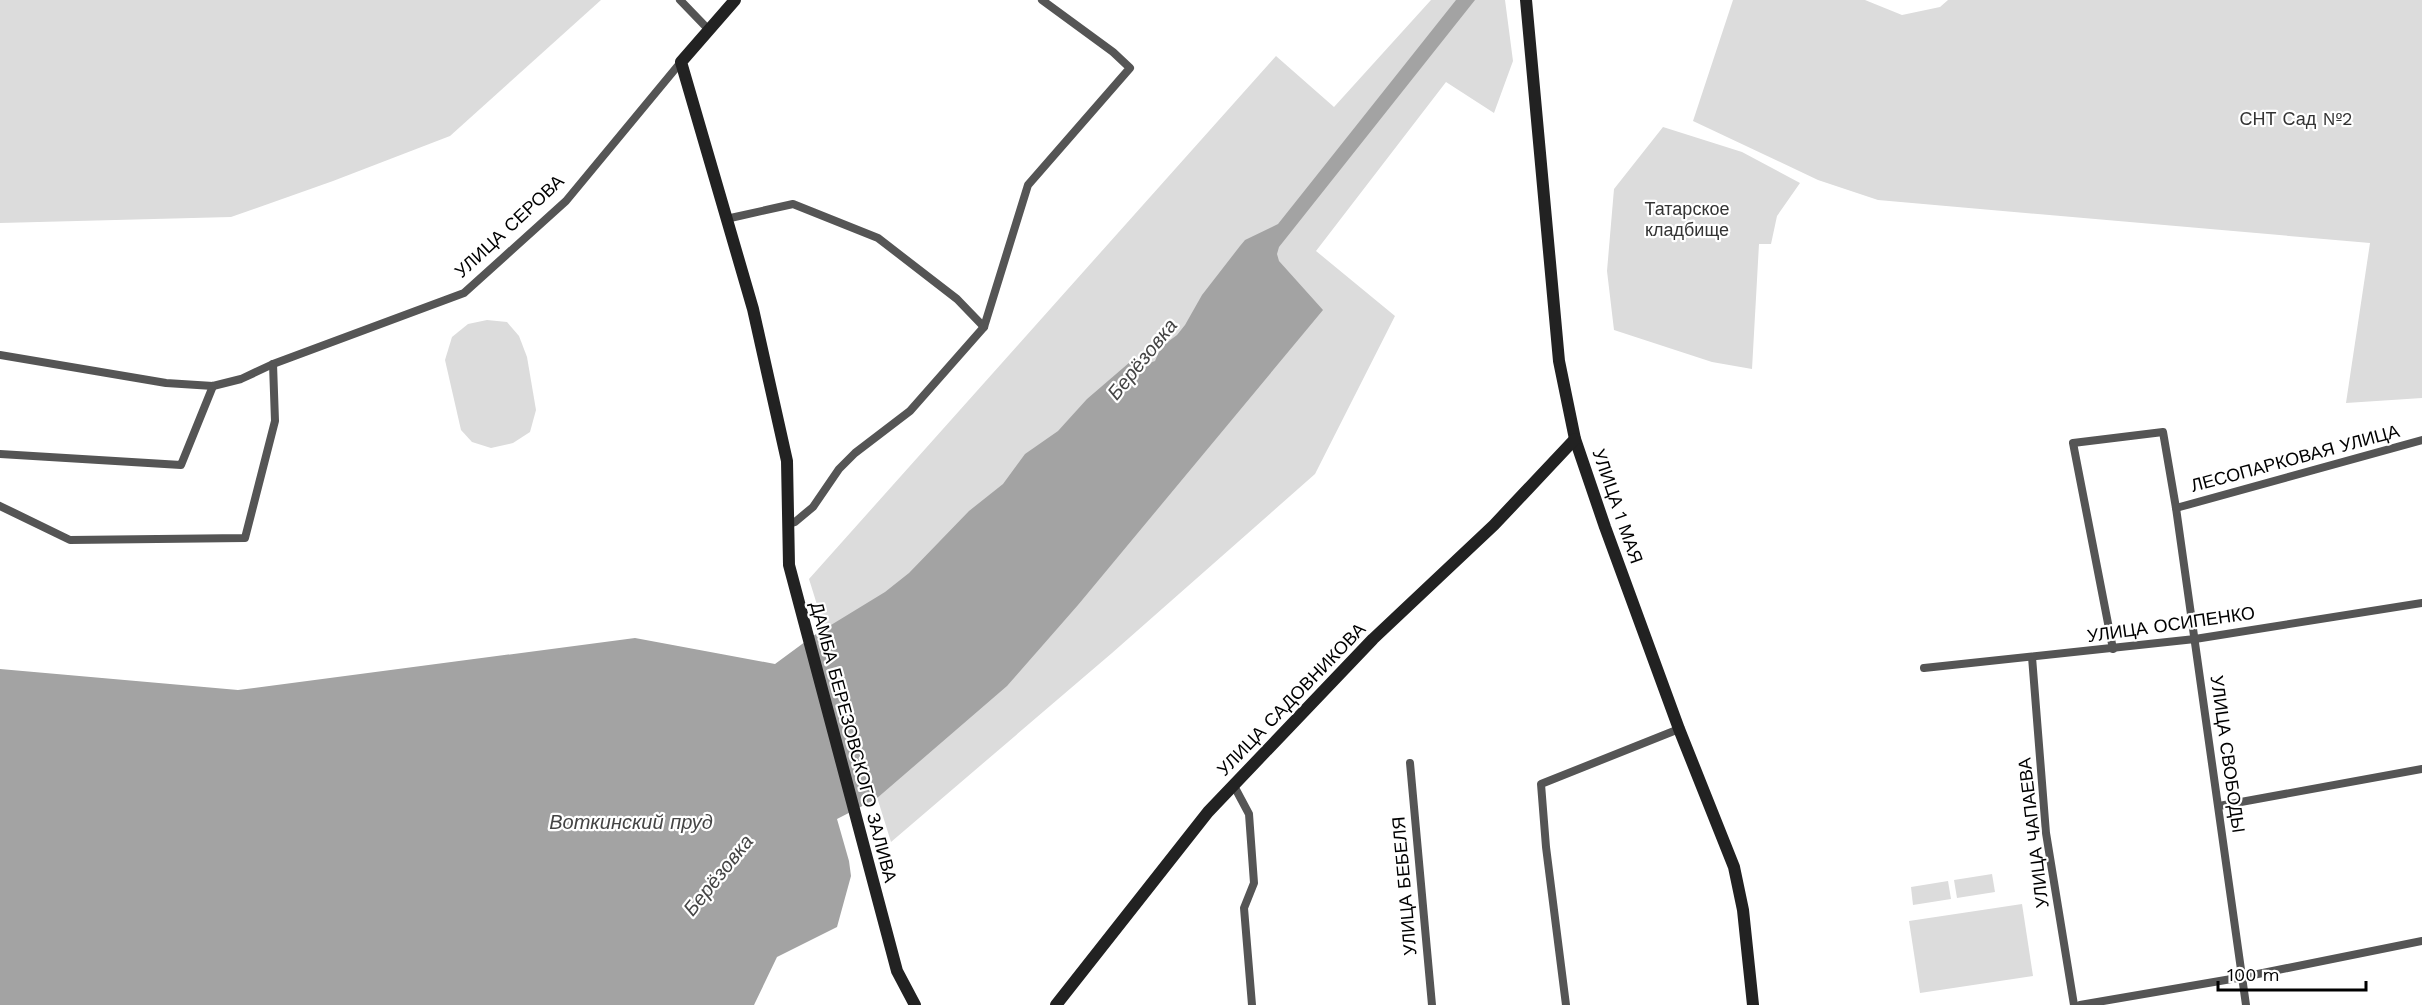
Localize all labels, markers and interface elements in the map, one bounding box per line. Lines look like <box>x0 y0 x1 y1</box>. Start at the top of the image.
park label: СНТ Сад №2 <box>2239 108 2353 129</box>
street label: УЛИЦА СЕРОВА <box>450 170 568 282</box>
park label: Татарское кладбище <box>1645 198 1729 240</box>
water label: Берёзовка <box>1102 314 1182 404</box>
street label: ЛЕСОПАРКОВАЯ УЛИЦА <box>2188 420 2402 496</box>
street label: УЛИЦА 1 МАЯ <box>1589 446 1647 566</box>
street label: ДАМБА БЕРЕЗОВСКОГО ЗАЛИВА <box>806 599 902 885</box>
street label: УЛИЦА ОСИПЕНКО <box>2086 602 2256 646</box>
street label: УЛИЦА САДОВНИКОВА <box>1213 618 1369 780</box>
street label: УЛИЦА СВОБОДЫ <box>2207 674 2249 834</box>
street label: УЛИЦА ЧАПАЕВА <box>2013 757 2053 909</box>
water label: Воткинский пруд <box>549 810 713 834</box>
street label: УЛИЦА БЕБЕЛЯ <box>1387 816 1421 956</box>
water label: Берёзовка <box>678 830 758 920</box>
scale bar <box>2218 954 2366 992</box>
text: 100 m <box>2227 964 2280 985</box>

